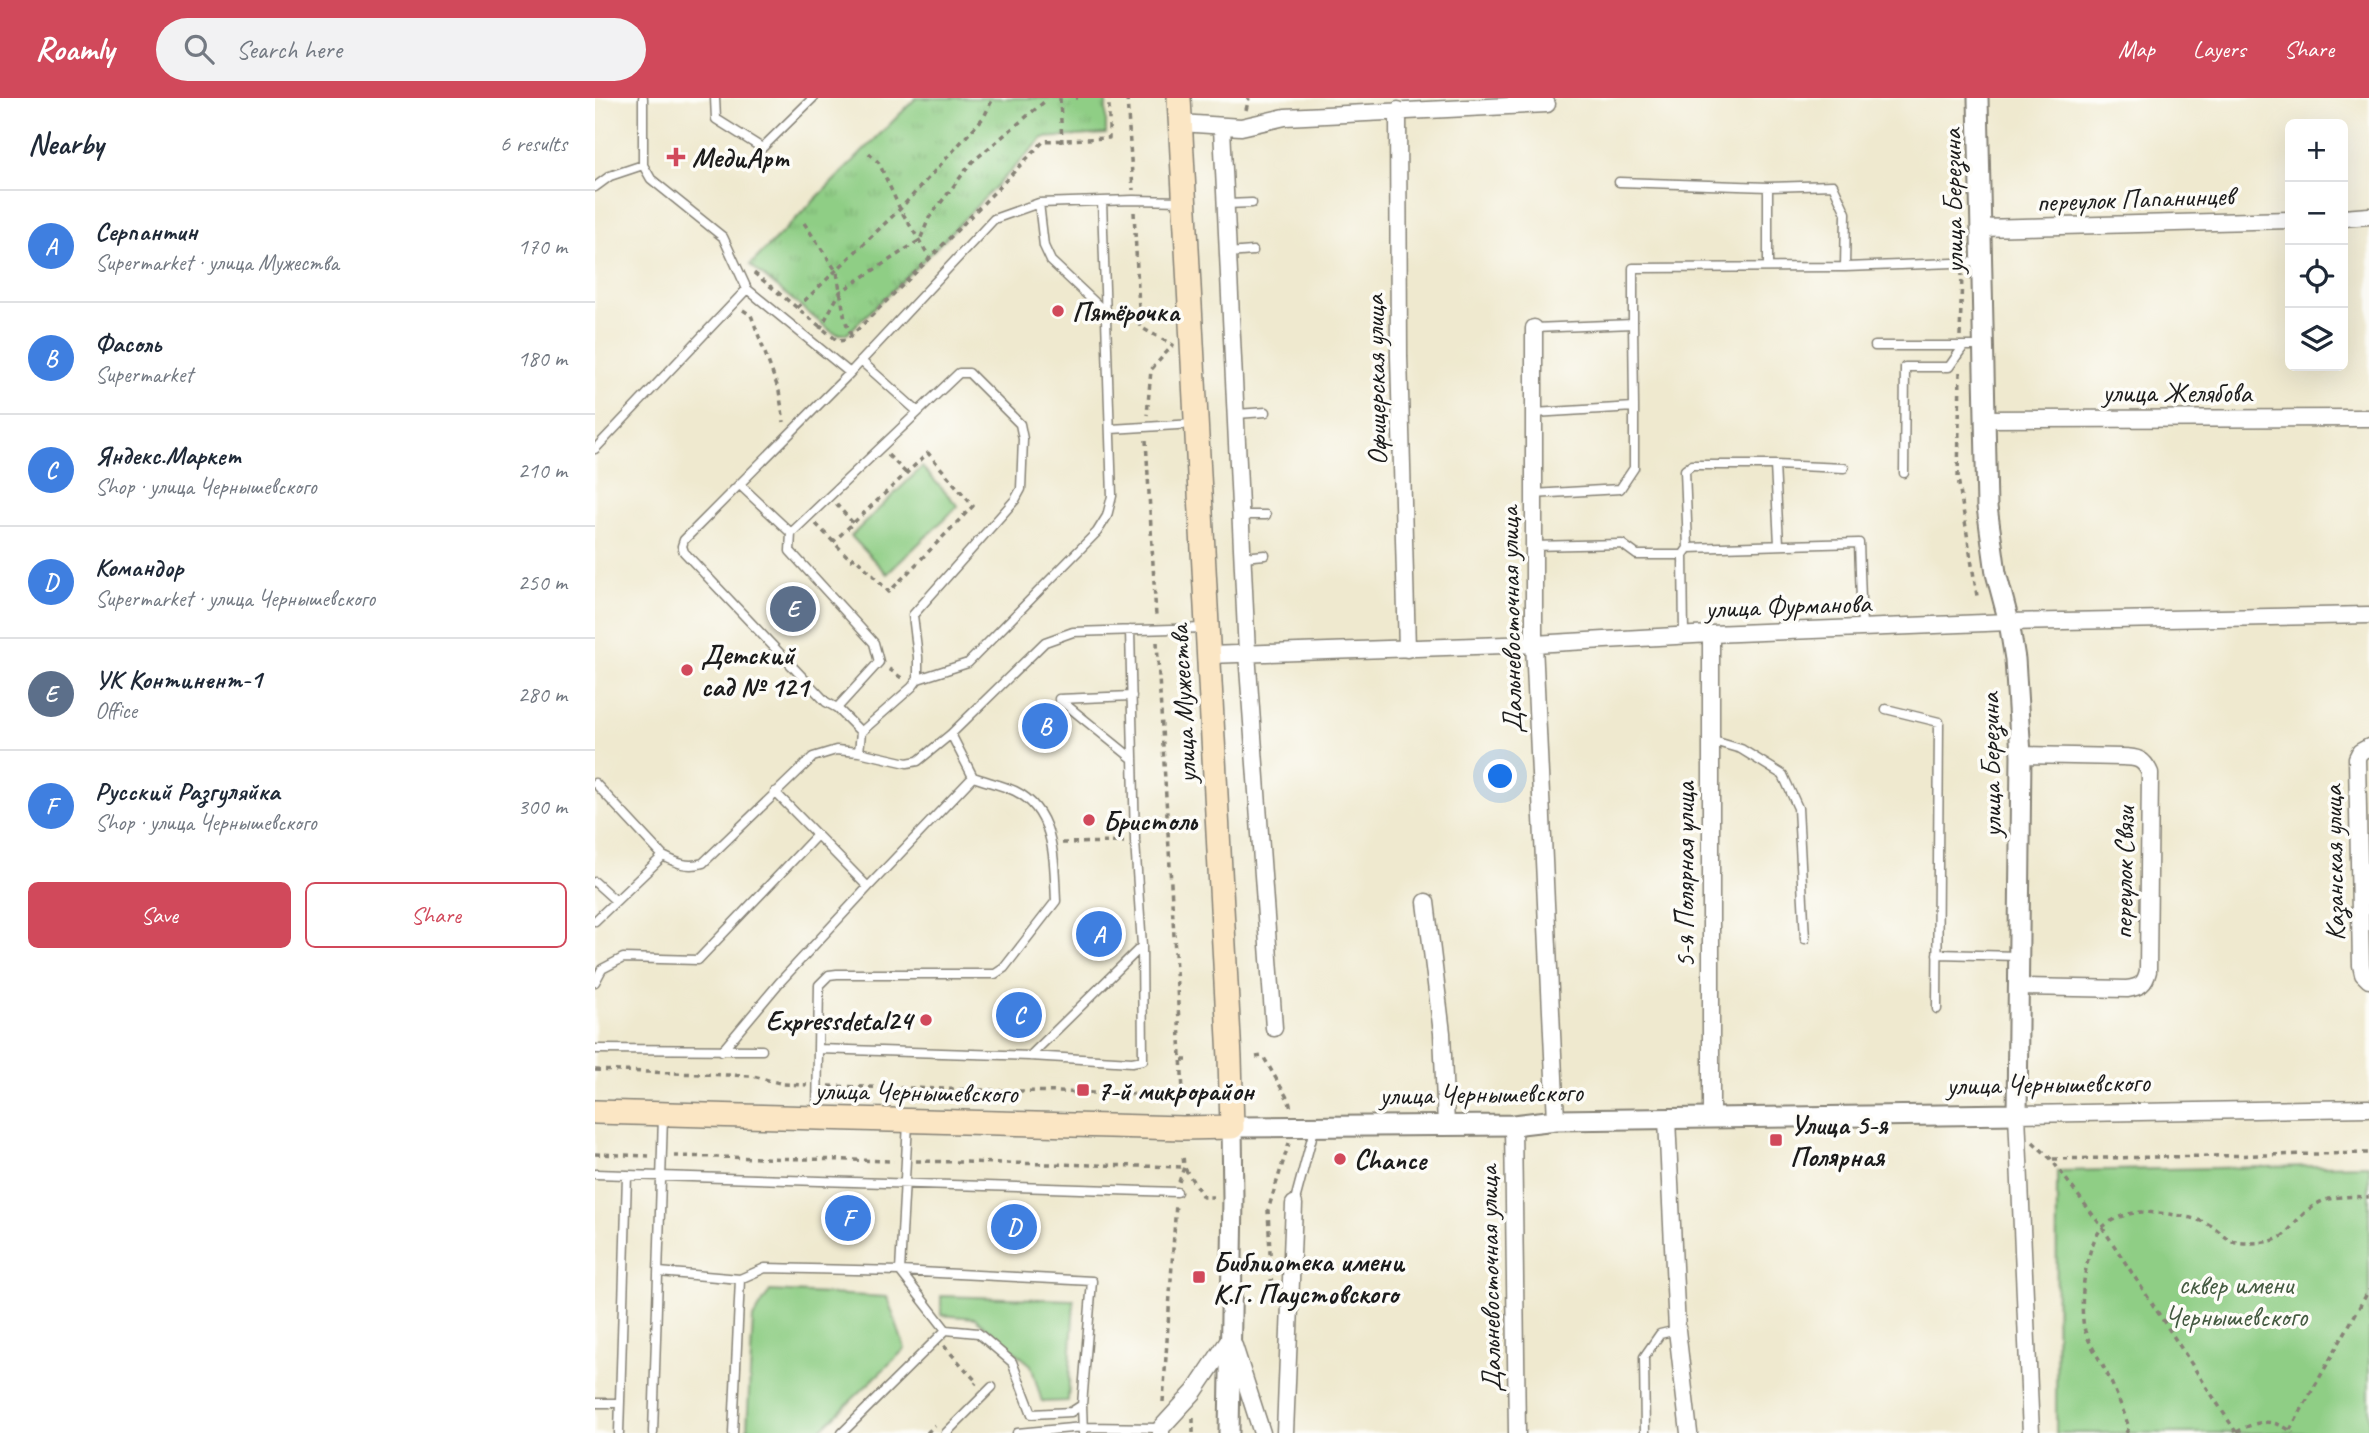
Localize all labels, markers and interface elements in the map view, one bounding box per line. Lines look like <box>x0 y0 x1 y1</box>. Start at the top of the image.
search box <box>156 18 646 81</box>
text: Roamly <box>35 28 114 70</box>
icon: search <box>180 30 218 68</box>
text: Search here <box>236 33 342 66</box>
text: Map <box>2118 34 2155 64</box>
text: Layers <box>2193 34 2246 64</box>
text: Share <box>2284 34 2334 64</box>
map controls <box>2285 119 2348 371</box>
button: + <box>2285 119 2348 182</box>
text: Nearby <box>28 125 104 163</box>
street label: улица Березина <box>1934 127 1972 276</box>
text: 6 results <box>500 129 567 158</box>
place label: МедиАрт <box>692 140 790 175</box>
marker: МедиАрт <box>666 147 686 167</box>
street label: переулок Папанинцев <box>2036 177 2240 219</box>
button: − <box>2285 182 2348 245</box>
text: Серпантин <box>95 215 197 248</box>
text: A <box>45 232 57 261</box>
text: 170 m <box>518 232 567 261</box>
button: locate <box>2285 245 2348 308</box>
text: Supermarket · улица Мужества <box>95 248 339 277</box>
street label: Офицерская улица <box>1356 293 1394 466</box>
place label: Пятёрочка <box>1072 294 1181 329</box>
marker: Пятёрочка <box>1050 303 1066 319</box>
button: layers <box>2285 308 2348 371</box>
text: Фасоль <box>95 327 161 360</box>
text: B <box>45 344 57 373</box>
text: 180 m <box>518 344 567 373</box>
text: Supermarket <box>95 360 193 389</box>
street label: улица Желябова <box>2100 375 2253 410</box>
text: Яндекс.Маркет <box>95 439 241 472</box>
text: C <box>46 456 56 485</box>
text: 210 m <box>518 456 567 485</box>
text: Shop · улица Чернышевского <box>95 472 317 501</box>
street label: Дальневосточная улица <box>1491 504 1530 734</box>
text: Командор <box>95 551 183 584</box>
text: D <box>44 568 58 597</box>
text: 250 m <box>518 568 567 597</box>
pin: E <box>770 583 816 635</box>
text: Supermarket · улица Чернышевского <box>95 584 375 613</box>
street label: улица Фурманова <box>1703 585 1873 626</box>
street label: улица Мужества <box>1161 621 1204 786</box>
place label: Детский сад № 121 <box>701 637 812 704</box>
marker: Детский сад № 121 <box>679 662 695 678</box>
text: УК Континент-1 <box>95 663 262 696</box>
text: E <box>45 680 57 709</box>
text: 280 m <box>518 680 567 709</box>
street label: улица Березина <box>1972 691 2010 840</box>
text: Office <box>95 696 137 725</box>
pin: B <box>1022 700 1068 752</box>
your location <box>1483 759 1517 793</box>
text: Русский Разгуляйка <box>95 775 280 808</box>
street label: 5-я Полярная улица <box>1667 780 1702 968</box>
street label: Казанская улица <box>2315 783 2353 941</box>
text: F <box>46 792 56 821</box>
text: 300 m <box>518 792 567 821</box>
place label: Бристоль <box>1103 803 1199 838</box>
street label: переулок Связи <box>2105 803 2142 940</box>
text: Shop · улица Чернышевского <box>95 808 317 837</box>
marker: Бристоль <box>1081 812 1097 828</box>
button: Save <box>28 882 291 948</box>
button: Share <box>305 882 567 948</box>
pin: A <box>1076 908 1122 960</box>
pin: C <box>996 989 1042 1041</box>
place label: Expressdetal24 <box>766 1003 915 1038</box>
marker: Expressdetal24 <box>918 1012 934 1028</box>
street label: улица Чернышевского <box>1944 1064 2152 1103</box>
street label: улица Чернышевского <box>812 1072 1020 1111</box>
place label: 7-й микрорайон <box>1097 1073 1256 1108</box>
street label: улица Чернышевского <box>1377 1074 1585 1113</box>
marker: 7-й микрорайон <box>1075 1082 1091 1098</box>
place label: Улица 5-я Полярная <box>1790 1107 1889 1174</box>
marker: Улица 5-я Полярная <box>1768 1132 1784 1148</box>
place label: Chance <box>1354 1142 1429 1177</box>
marker: Chance <box>1332 1151 1348 1167</box>
street label: Дальневосточная улица <box>1470 1163 1509 1393</box>
pin: F <box>825 1192 871 1244</box>
pin: D <box>991 1201 1037 1253</box>
place label: Библиотека имени К.Г. Паустовского <box>1213 1244 1405 1312</box>
park label: сквер имени Чернышевского <box>2165 1267 2309 1334</box>
marker: Библиотека имени К.Г. Паустовского <box>1191 1269 1207 1285</box>

